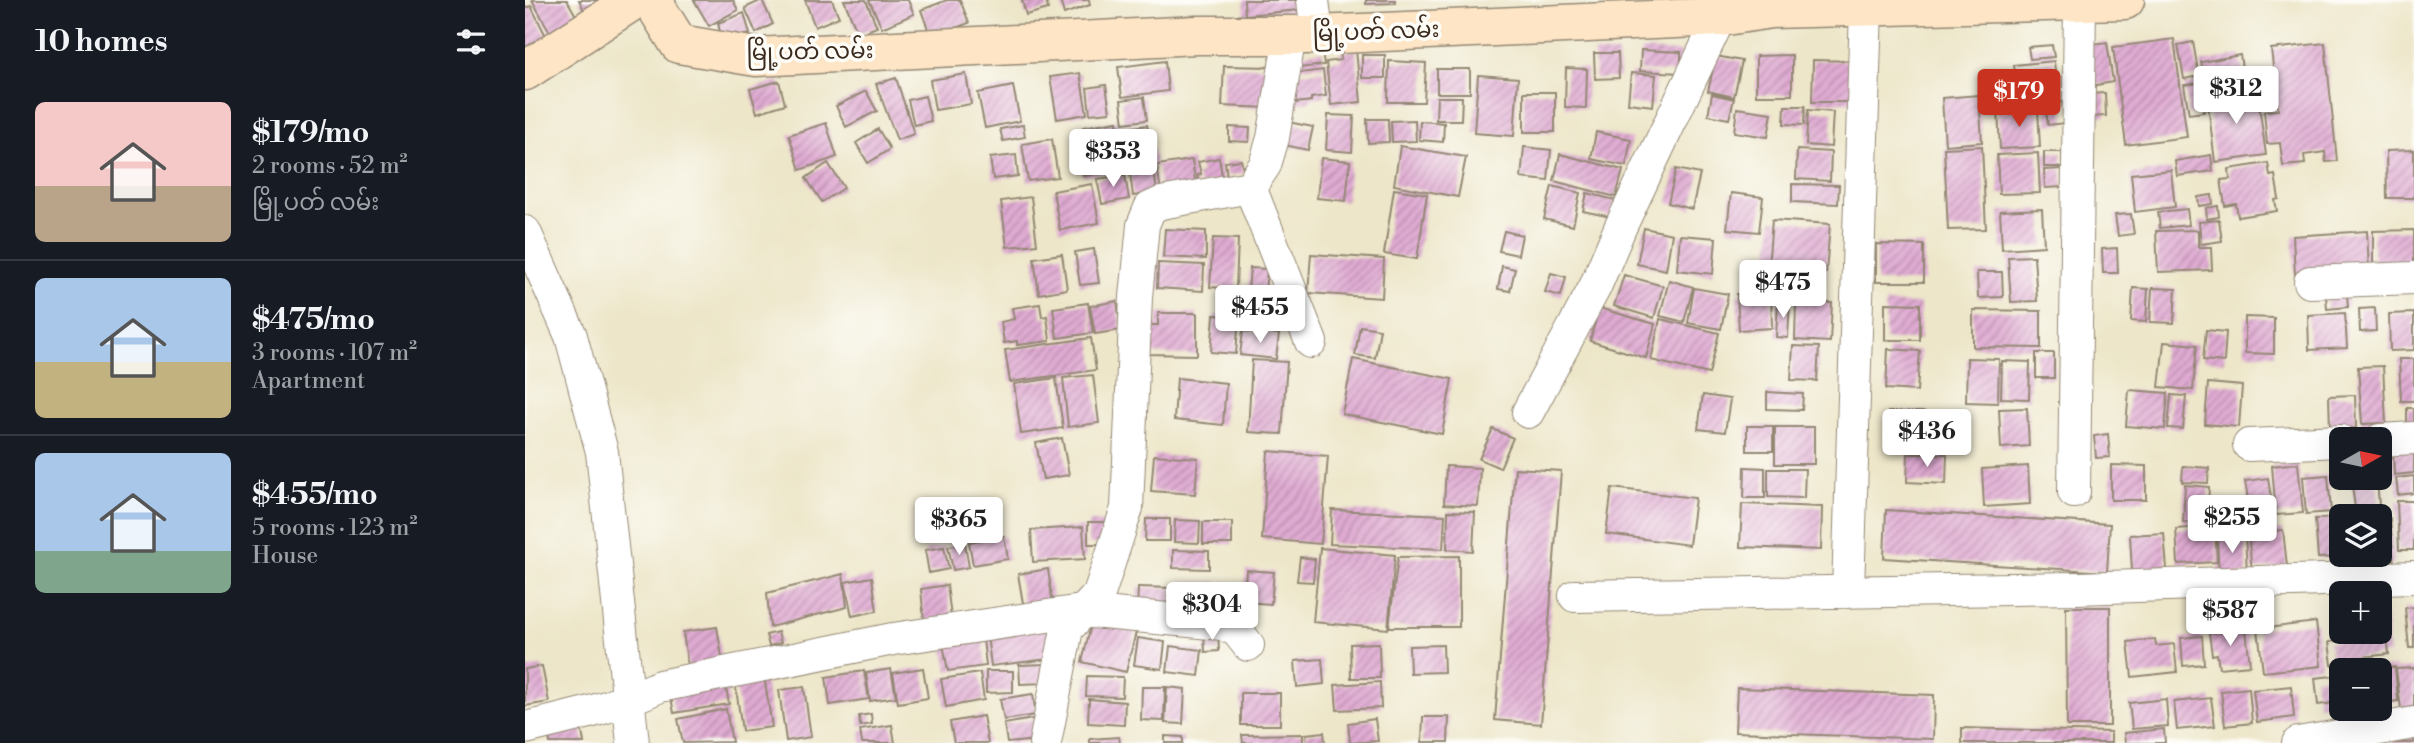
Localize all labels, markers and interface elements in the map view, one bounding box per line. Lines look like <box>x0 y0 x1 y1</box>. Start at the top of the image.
street label: မြို့ပတ် လမ်း <box>1312 13 1440 52</box>
text: 10 homes <box>35 23 168 61</box>
icon: filters <box>452 23 490 61</box>
street label: မြို့ပတ် လမ်း <box>746 34 874 71</box>
pin: $312 <box>2195 66 2277 126</box>
pin: $179 <box>1978 69 2060 129</box>
text: $312 <box>2210 75 2262 103</box>
text: $179 <box>1993 78 2045 106</box>
text: $179/mo <box>252 114 369 152</box>
icon: home <box>91 130 175 214</box>
pin: $353 <box>1072 130 1154 189</box>
text: $353 <box>1085 138 1141 166</box>
text: 2 rooms · 52 m² <box>252 152 408 180</box>
text: မြို့ပတ် လမ်း <box>252 189 379 217</box>
pin: $475 <box>1742 260 1824 320</box>
text: $475 <box>1755 269 1811 297</box>
pin: $455 <box>1219 286 1301 345</box>
text: $455 <box>1231 294 1289 322</box>
text: $475/mo <box>252 301 375 339</box>
icon: home <box>91 306 175 390</box>
text: 3 rooms · 107 m² <box>252 339 417 367</box>
text: Apartment <box>252 367 365 395</box>
pin: $436 <box>1886 410 1968 469</box>
text: $436 <box>1898 418 1956 446</box>
north arrow <box>2329 427 2392 490</box>
map controls <box>2329 427 2392 721</box>
text: $455/mo <box>252 476 378 514</box>
icon: home <box>91 481 175 565</box>
pin: $255 <box>2191 496 2273 555</box>
pin: $365 <box>918 498 1000 557</box>
text: $255 <box>2204 504 2260 532</box>
button: layers <box>2329 504 2392 567</box>
text: $365 <box>931 506 987 534</box>
text: 5 rooms · 123 m² <box>252 514 418 542</box>
text: House <box>252 542 318 570</box>
button: + <box>2329 581 2392 644</box>
pin: $304 <box>1171 582 1253 642</box>
pin: $587 <box>2189 588 2271 648</box>
text: $304 <box>1182 591 1242 619</box>
text: $587 <box>2202 597 2258 625</box>
button: − <box>2329 658 2392 721</box>

